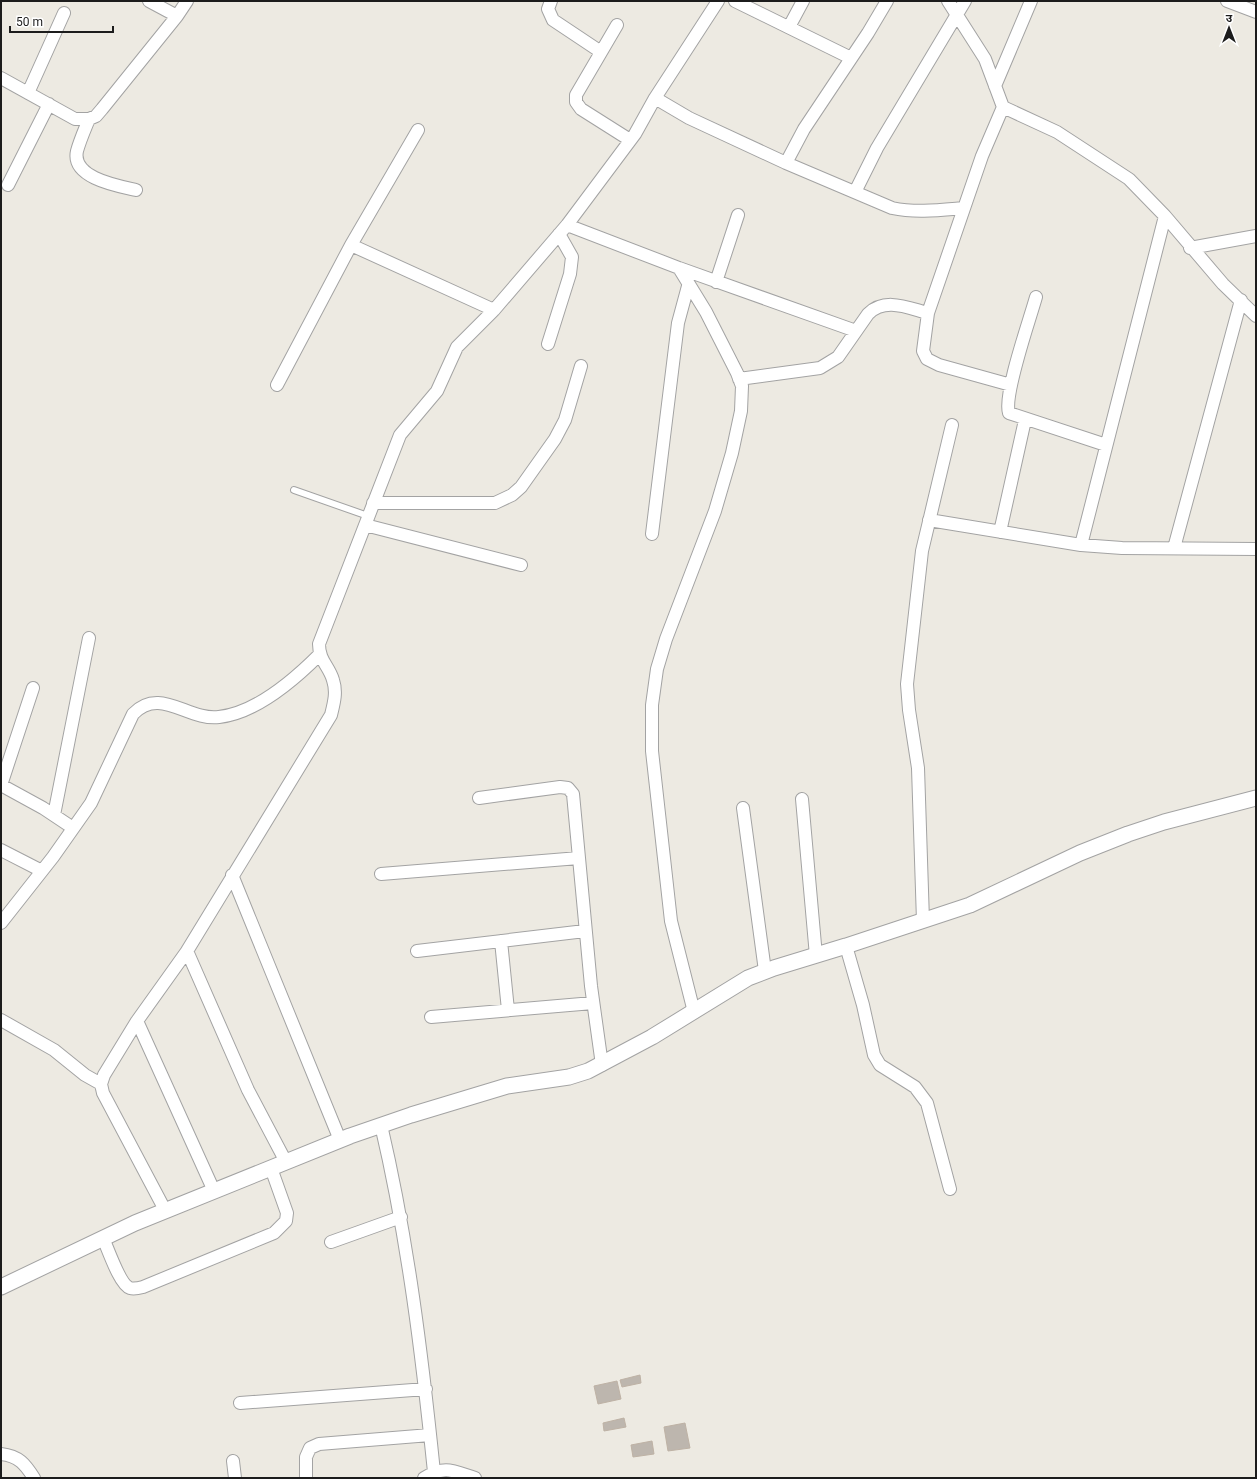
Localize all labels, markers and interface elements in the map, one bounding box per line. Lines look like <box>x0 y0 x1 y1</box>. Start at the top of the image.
scale bar <box>10 8 113 34</box>
north arrow <box>1209 8 1249 48</box>
text: उ <box>1226 12 1233 25</box>
text: 50 m <box>16 15 43 29</box>

